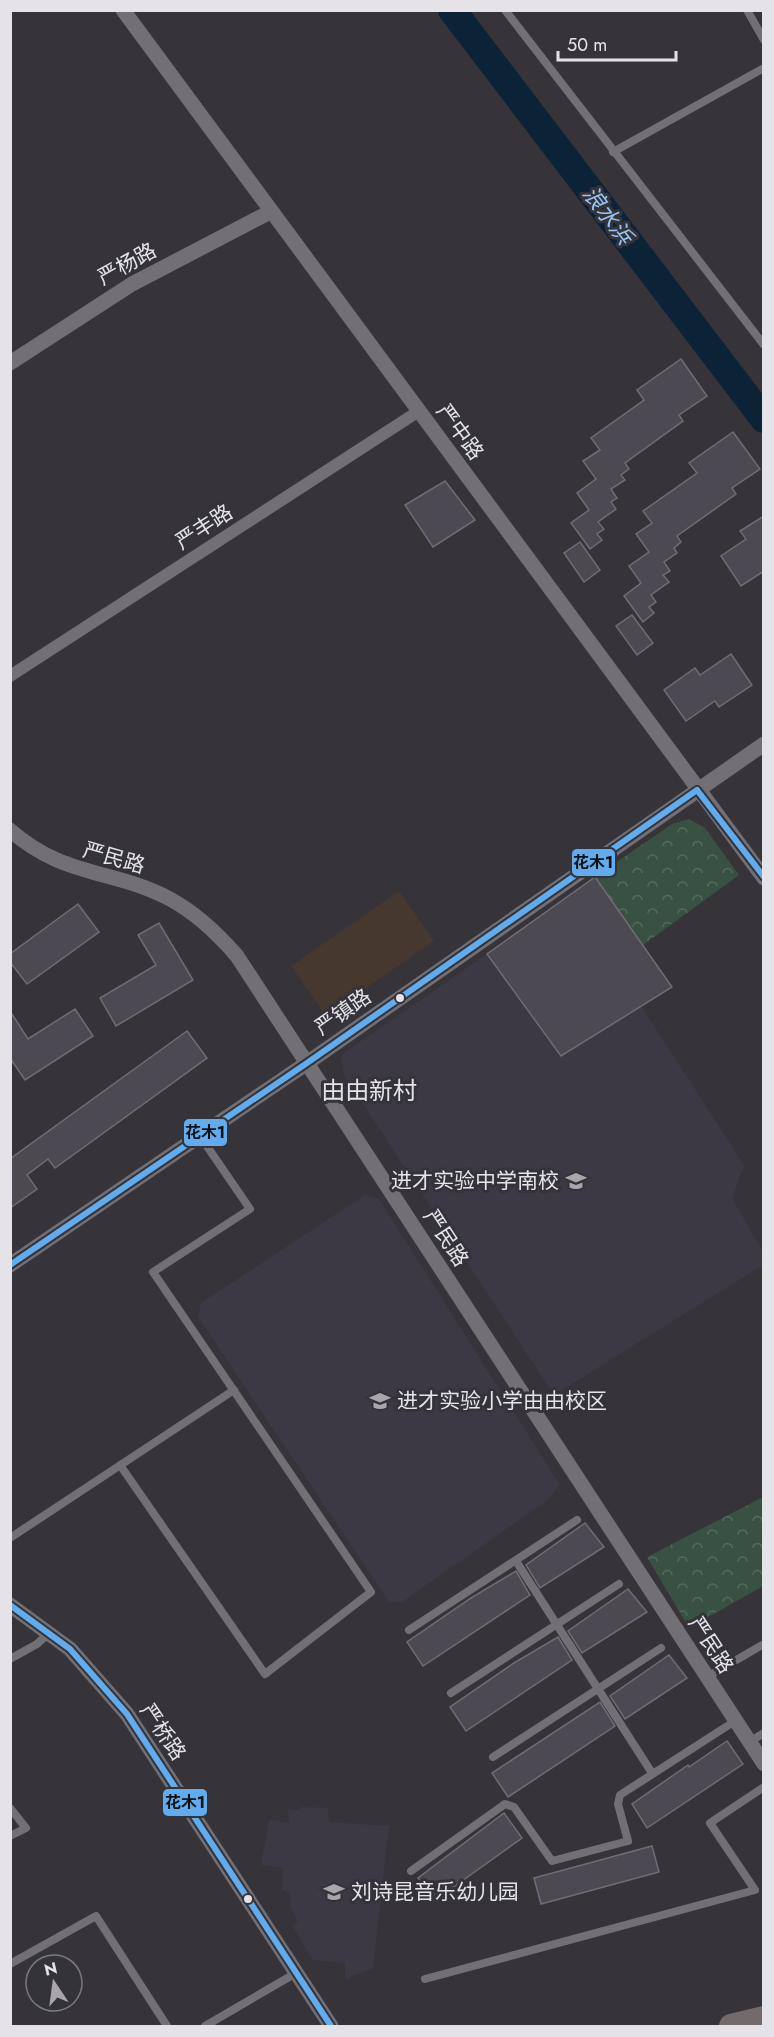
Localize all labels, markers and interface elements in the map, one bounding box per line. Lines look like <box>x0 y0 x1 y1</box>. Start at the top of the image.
scale bar <box>558 24 676 62</box>
text: 50 m <box>567 32 607 58</box>
water label: 浪水浜 <box>575 179 642 253</box>
street label: 严杨路 <box>92 236 162 292</box>
street label: 严中路 <box>429 398 491 466</box>
street label: 严丰路 <box>169 497 239 557</box>
street label: 严民路 <box>80 835 148 881</box>
line badge: 花木1 <box>571 848 616 877</box>
text: 花木1 <box>573 851 613 874</box>
street label: 严镇路 <box>309 982 377 1042</box>
unlabelled marker <box>394 992 406 1004</box>
district label: 由由新村 <box>321 1073 417 1108</box>
line badge: 花木1 <box>183 1118 228 1147</box>
text: 花木1 <box>185 1121 225 1144</box>
place label: 进才实验中学南校 <box>391 1166 559 1196</box>
school or university icon: 进才实验中学南校 <box>564 1169 588 1193</box>
street label: 严民路 <box>416 1203 476 1273</box>
place label: 进才实验小学由由校区 <box>397 1386 607 1416</box>
school or university icon: 进才实验小学由由校区 <box>368 1389 392 1413</box>
street label: 严民路 <box>681 1610 741 1680</box>
street label: 严桥路 <box>133 1697 193 1767</box>
line badge: 花木1 <box>162 1788 208 1817</box>
text: 花木1 <box>165 1791 205 1814</box>
place label: 刘诗昆音乐幼儿园 <box>351 1877 519 1907</box>
school or university icon: 刘诗昆音乐幼儿园 <box>322 1880 346 1904</box>
unlabelled marker <box>242 1893 254 1905</box>
north arrow <box>24 1953 84 2013</box>
text: N <box>42 1956 60 1982</box>

